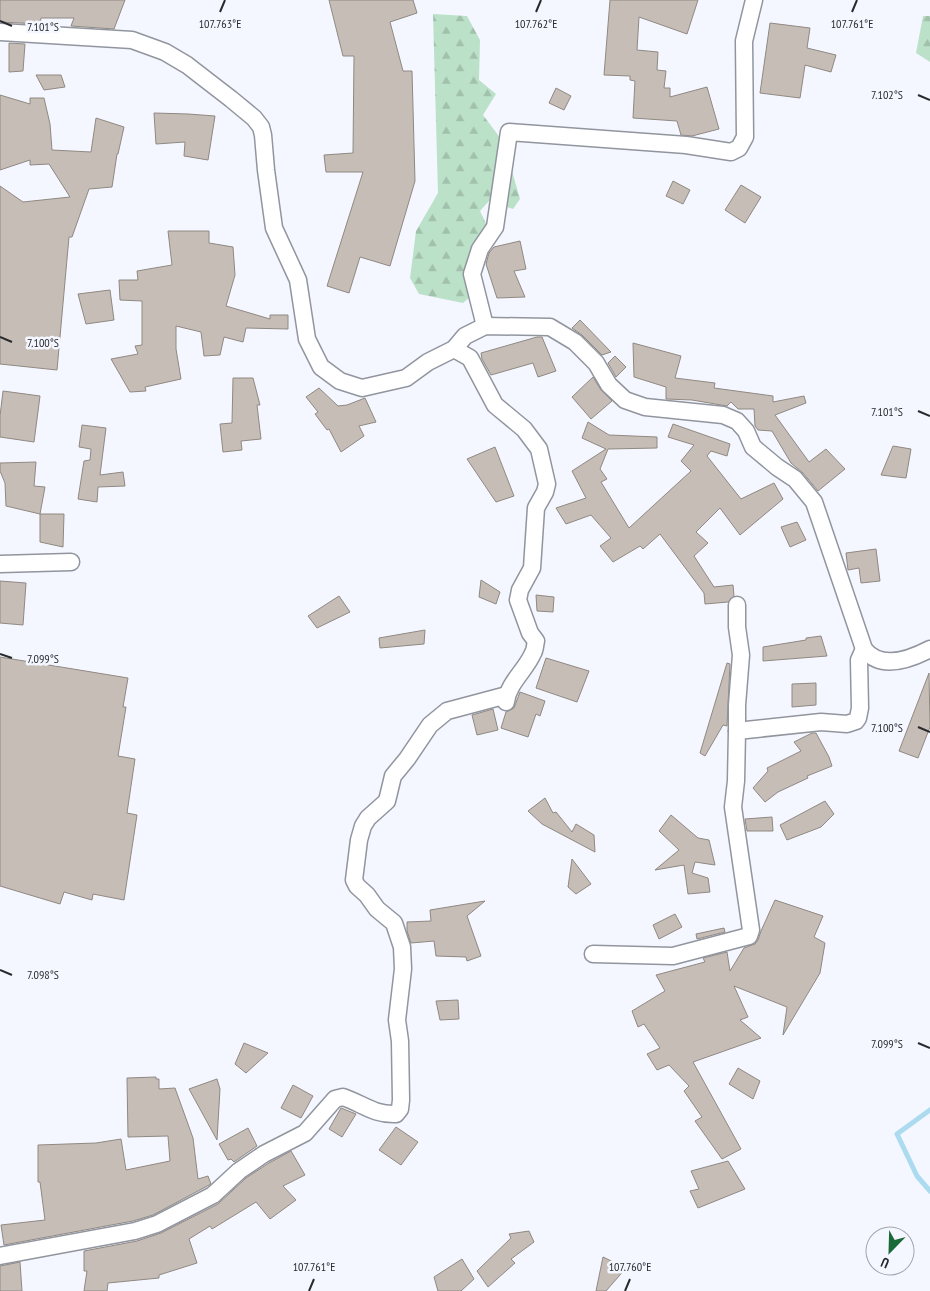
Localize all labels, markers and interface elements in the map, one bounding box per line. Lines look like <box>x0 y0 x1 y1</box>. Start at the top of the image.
text: 107.763°E <box>199 16 241 31</box>
text: 107.762°E <box>515 16 557 31</box>
text: 107.761°E <box>831 16 873 31</box>
text: 7.101°S <box>27 19 59 34</box>
text: 7.102°S <box>871 87 903 102</box>
text: 7.100°S <box>27 335 59 350</box>
text: 7.101°S <box>871 404 903 419</box>
text: 7.099°S <box>27 651 59 666</box>
text: 7.100°S <box>871 720 903 735</box>
text: 7.098°S <box>27 967 59 982</box>
text: 7.099°S <box>871 1036 903 1051</box>
north arrow <box>865 1226 915 1276</box>
text: U <box>878 1253 892 1273</box>
text: 107.761°E <box>293 1259 335 1274</box>
text: 107.760°E <box>609 1259 651 1274</box>

